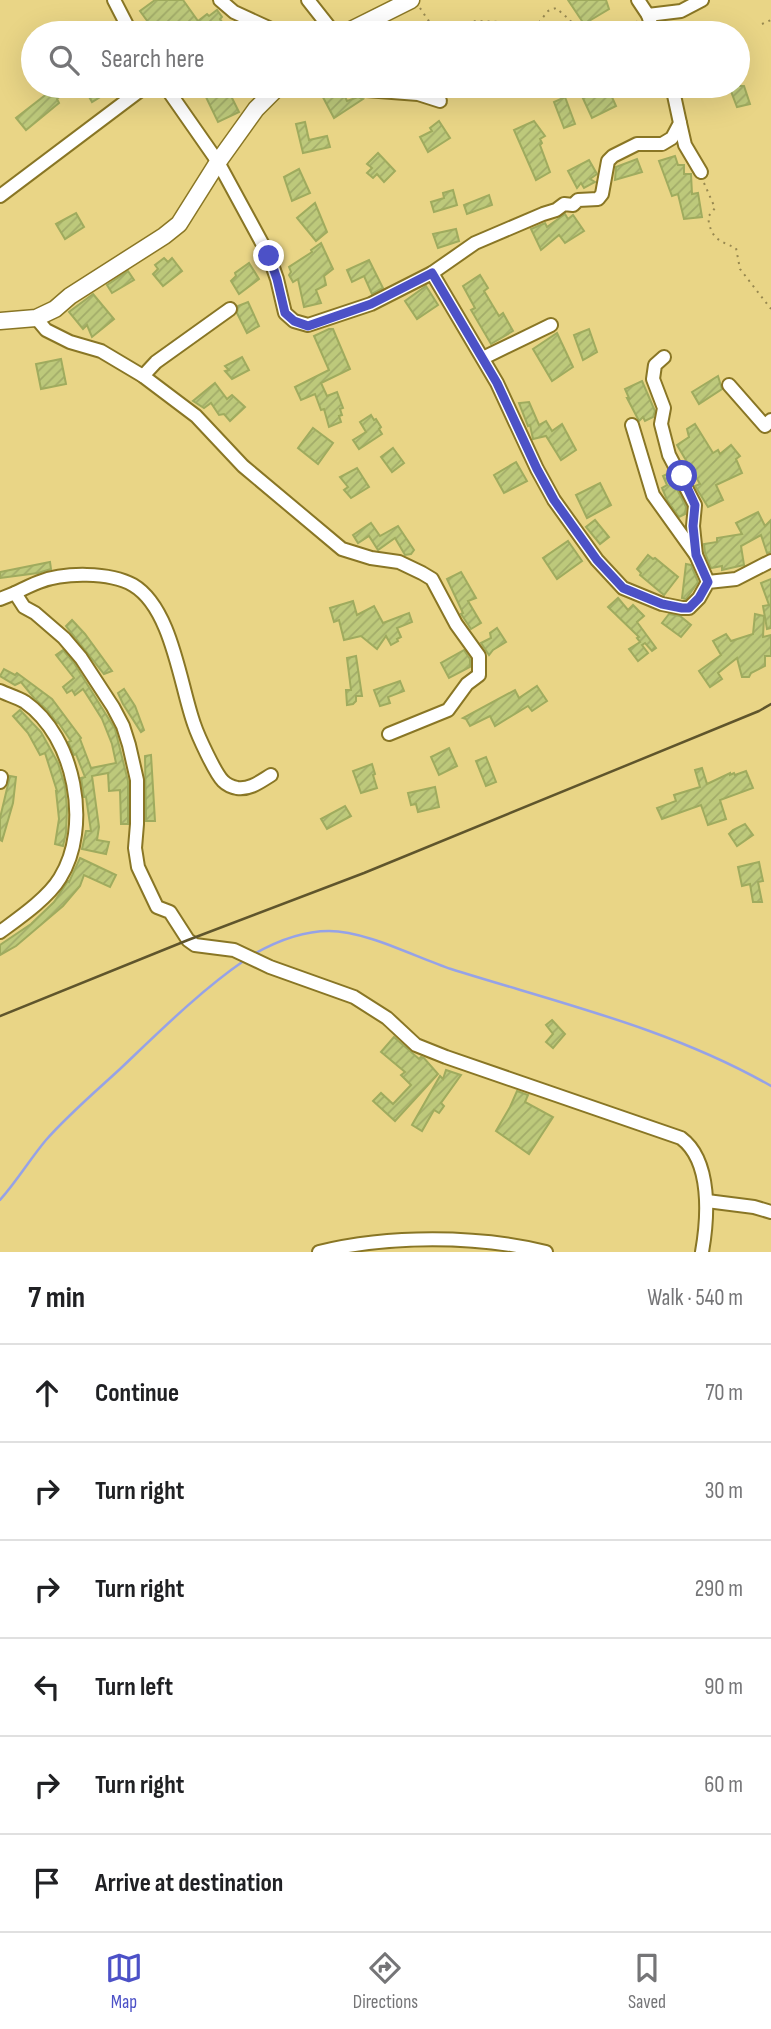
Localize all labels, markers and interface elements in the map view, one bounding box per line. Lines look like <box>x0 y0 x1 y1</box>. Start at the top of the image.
search box <box>21 21 750 98</box>
icon: search <box>45 41 83 79</box>
text: Search here <box>101 44 204 75</box>
route end <box>253 240 284 271</box>
route start <box>666 460 697 491</box>
text: 7 min <box>28 1280 85 1316</box>
text: Walk · 540 m <box>647 1284 743 1312</box>
icon: ahead <box>28 1374 66 1412</box>
text: Continue <box>95 1378 179 1409</box>
text: 70 m <box>705 1379 743 1407</box>
icon: right <box>28 1472 66 1510</box>
text: Turn right <box>95 1476 184 1507</box>
text: 30 m <box>705 1477 743 1505</box>
icon: right <box>28 1570 66 1608</box>
text: Turn right <box>95 1574 184 1605</box>
text: 290 m <box>695 1575 743 1603</box>
icon: left <box>28 1668 66 1706</box>
text: Turn left <box>95 1672 173 1703</box>
text: 90 m <box>704 1673 743 1701</box>
icon: right <box>28 1766 66 1804</box>
text: Turn right <box>95 1770 184 1801</box>
text: 60 m <box>704 1771 743 1799</box>
icon: arrive <box>28 1864 66 1902</box>
text: Arrive at destination <box>95 1868 283 1899</box>
tab: Map <box>105 1949 143 2014</box>
tab: Directions <box>353 1949 418 2014</box>
tab: Saved <box>628 1949 666 2014</box>

